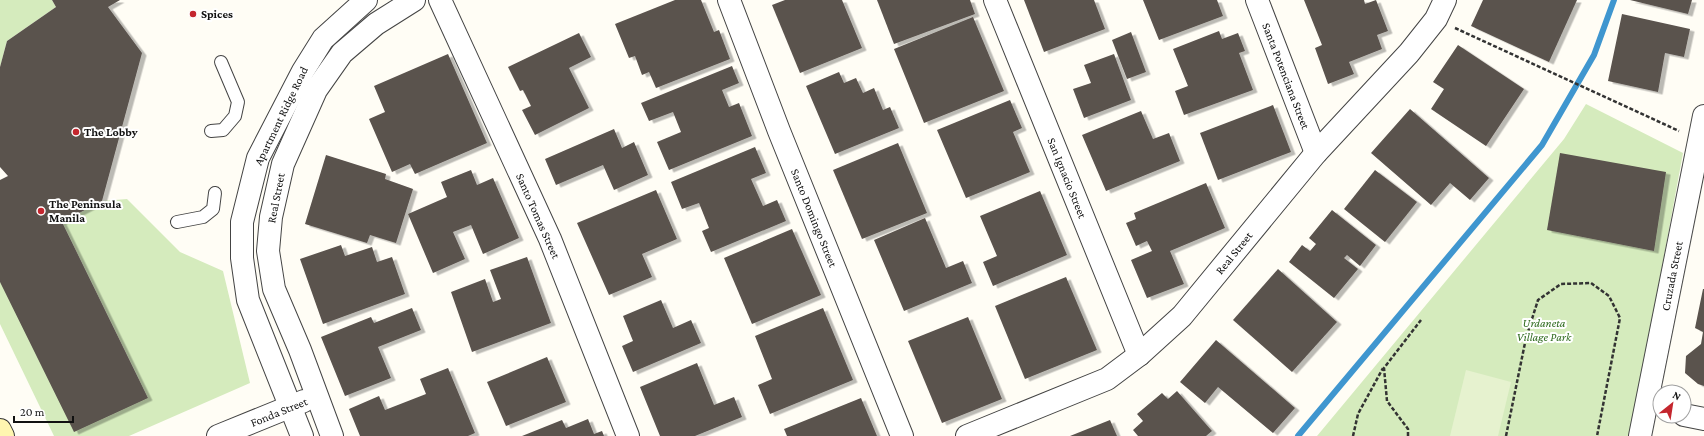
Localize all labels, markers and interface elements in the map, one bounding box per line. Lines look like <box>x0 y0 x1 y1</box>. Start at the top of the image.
place label: Spices <box>201 7 233 21</box>
marker: Spices <box>188 9 198 19</box>
street label: Santa Potenciana Street <box>1259 21 1313 132</box>
street label: Apartment Ridge Road <box>251 64 311 168</box>
place label: The Lobby <box>84 125 138 139</box>
marker: The Lobby <box>71 127 81 137</box>
street label: San Ignacio Street <box>1044 136 1090 221</box>
street label: Santo Domingo Street <box>788 167 841 270</box>
street label: Real Street <box>264 171 288 224</box>
street label: Santo Tomas Street <box>513 171 564 262</box>
place label: The Peninsula Manila <box>49 197 121 225</box>
marker: The Peninsula Manila <box>36 206 46 216</box>
street label: Real Street <box>1213 228 1256 277</box>
street label: Cruzada Street <box>1658 239 1686 312</box>
park label: Urdaneta Village Park <box>1517 316 1572 344</box>
north arrow <box>1652 384 1692 424</box>
text: N <box>1671 388 1684 403</box>
street label: Fonda Street <box>248 394 311 430</box>
scale bar <box>14 398 73 424</box>
text: 20 m <box>20 405 45 419</box>

